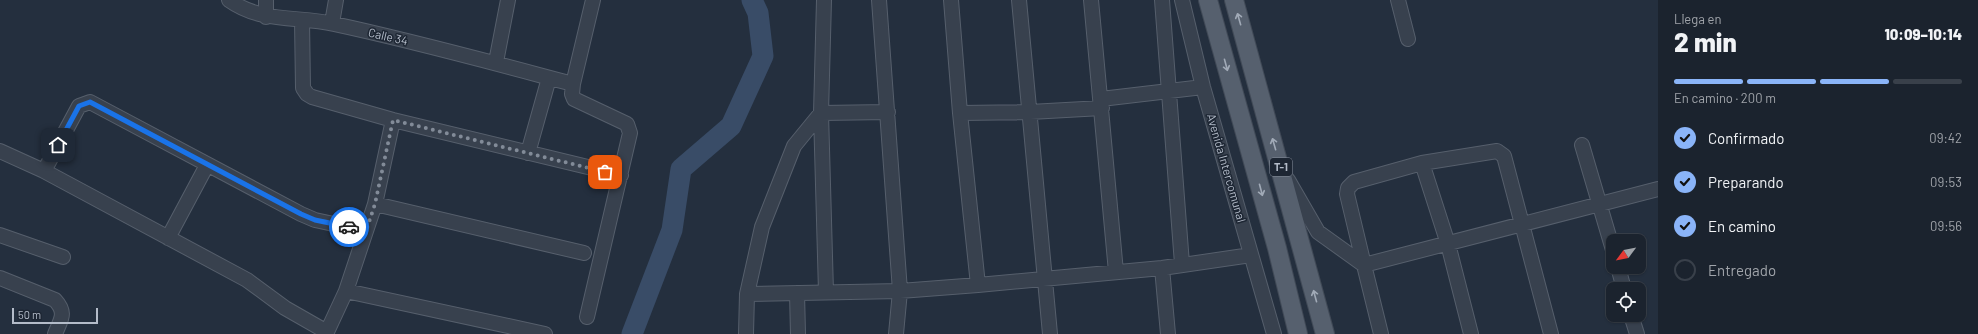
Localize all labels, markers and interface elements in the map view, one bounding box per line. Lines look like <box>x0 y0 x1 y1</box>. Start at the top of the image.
text: Llega en <box>1674 11 1721 27</box>
one-way arrow <box>1235 12 1242 25</box>
street label: Calle 34 <box>367 25 410 47</box>
text: 10:09–10:14 <box>1884 25 1962 43</box>
text: 2 min <box>1674 26 1737 57</box>
one-way arrow <box>1223 58 1230 71</box>
text: En camino · 200 m <box>1674 90 1776 106</box>
street label: Avenida Intercomunal <box>1205 112 1249 224</box>
icon: check <box>1674 127 1696 149</box>
pin <box>41 128 75 162</box>
text: Confirmado <box>1708 129 1784 147</box>
text: 09:42 <box>1929 130 1962 146</box>
icon: home <box>47 134 69 156</box>
one-way arrow <box>1270 138 1277 151</box>
pin <box>588 155 622 189</box>
road number: T-1 <box>1270 158 1292 176</box>
icon: bag <box>594 161 616 183</box>
icon: check <box>1674 171 1696 193</box>
text: Preparando <box>1708 173 1784 191</box>
text: 09:53 <box>1930 174 1962 190</box>
one-way arrow <box>1257 183 1265 196</box>
courier <box>329 207 369 247</box>
icon: check <box>1674 215 1696 237</box>
icon: car <box>338 216 360 238</box>
text: En camino <box>1708 217 1776 235</box>
text: 09:56 <box>1930 218 1962 234</box>
north arrow <box>1606 234 1646 274</box>
map controls <box>1606 234 1646 322</box>
text: Entregado <box>1708 261 1776 279</box>
button: locate <box>1606 282 1646 322</box>
one-way arrow <box>1311 290 1318 303</box>
scale bar <box>12 306 98 325</box>
text: 50 m <box>18 308 41 321</box>

